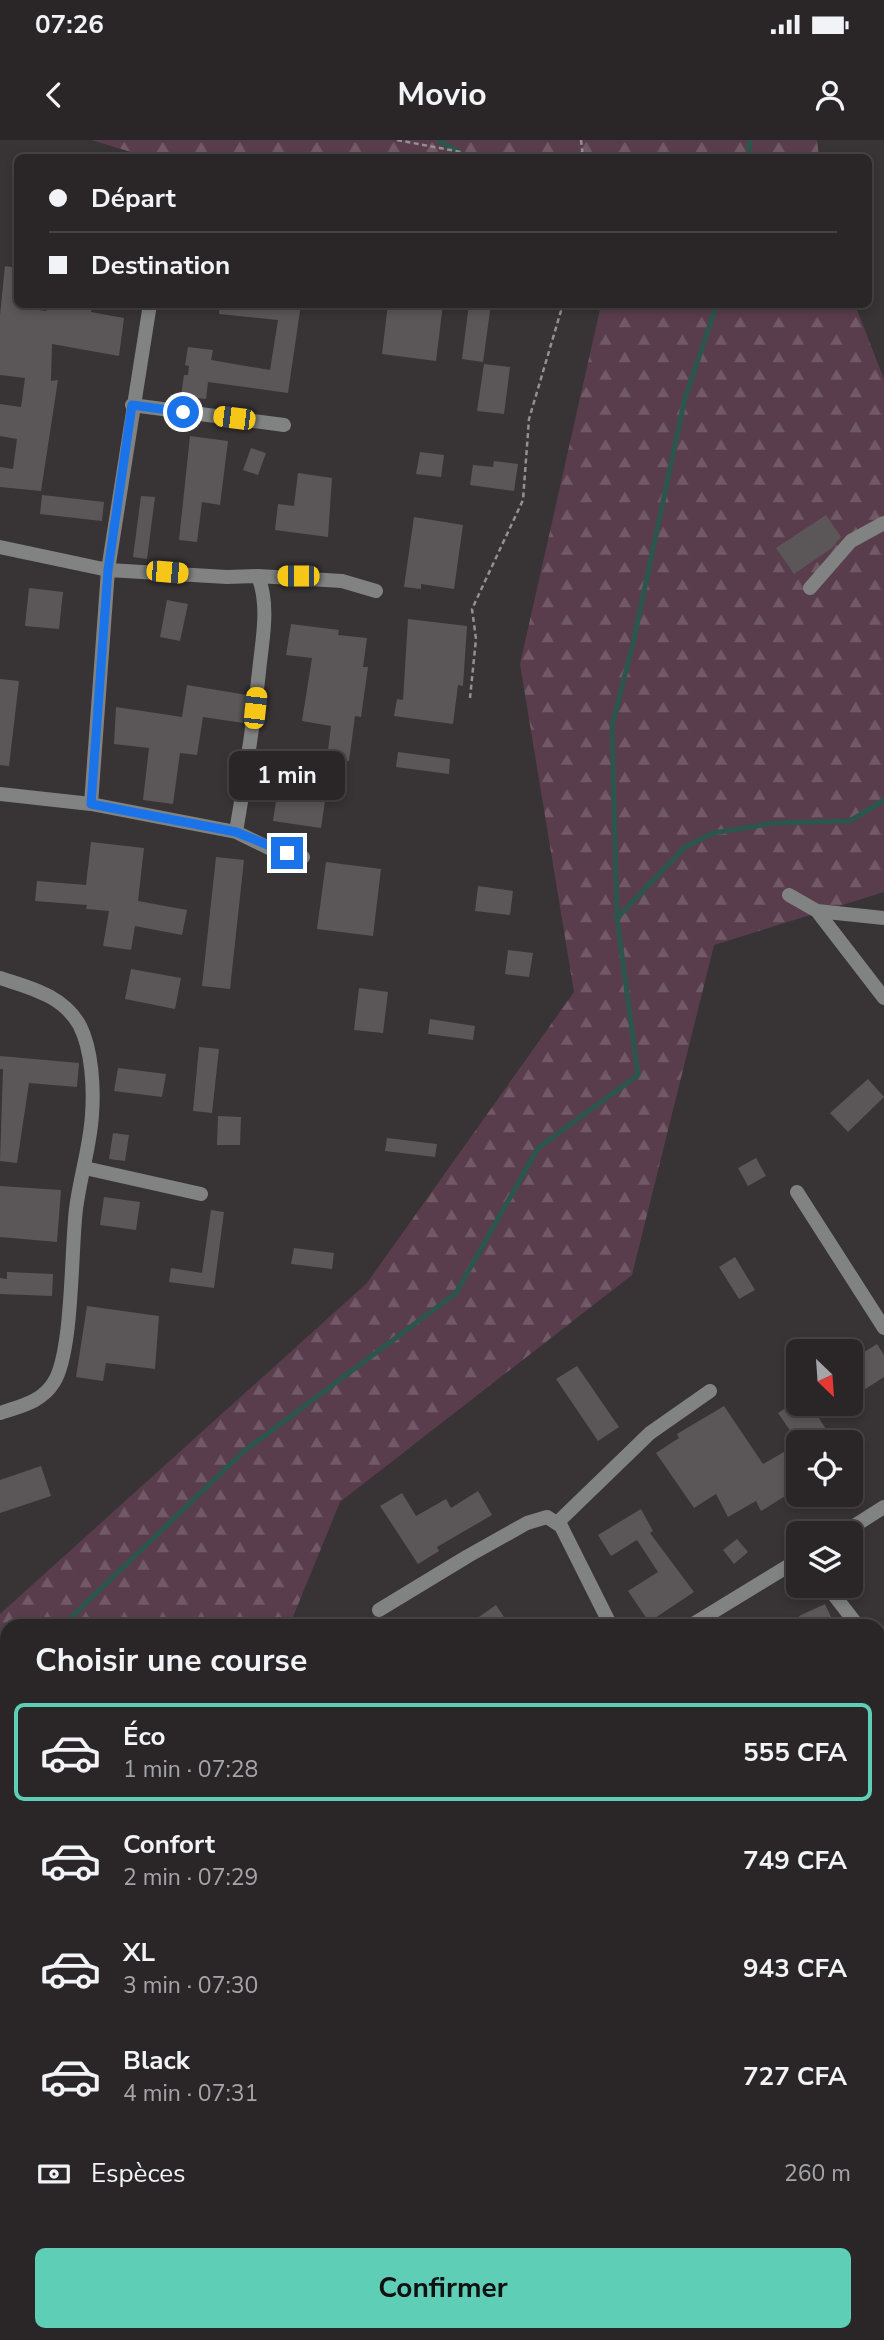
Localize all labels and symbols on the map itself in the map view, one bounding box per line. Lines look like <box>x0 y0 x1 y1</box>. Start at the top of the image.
route start <box>167 396 199 428</box>
car <box>212 405 257 431</box>
car <box>146 560 189 584</box>
car <box>278 566 320 587</box>
car <box>243 686 268 730</box>
callout: 1 min <box>229 752 345 800</box>
route end <box>271 837 303 869</box>
north arrow <box>786 1339 863 1416</box>

